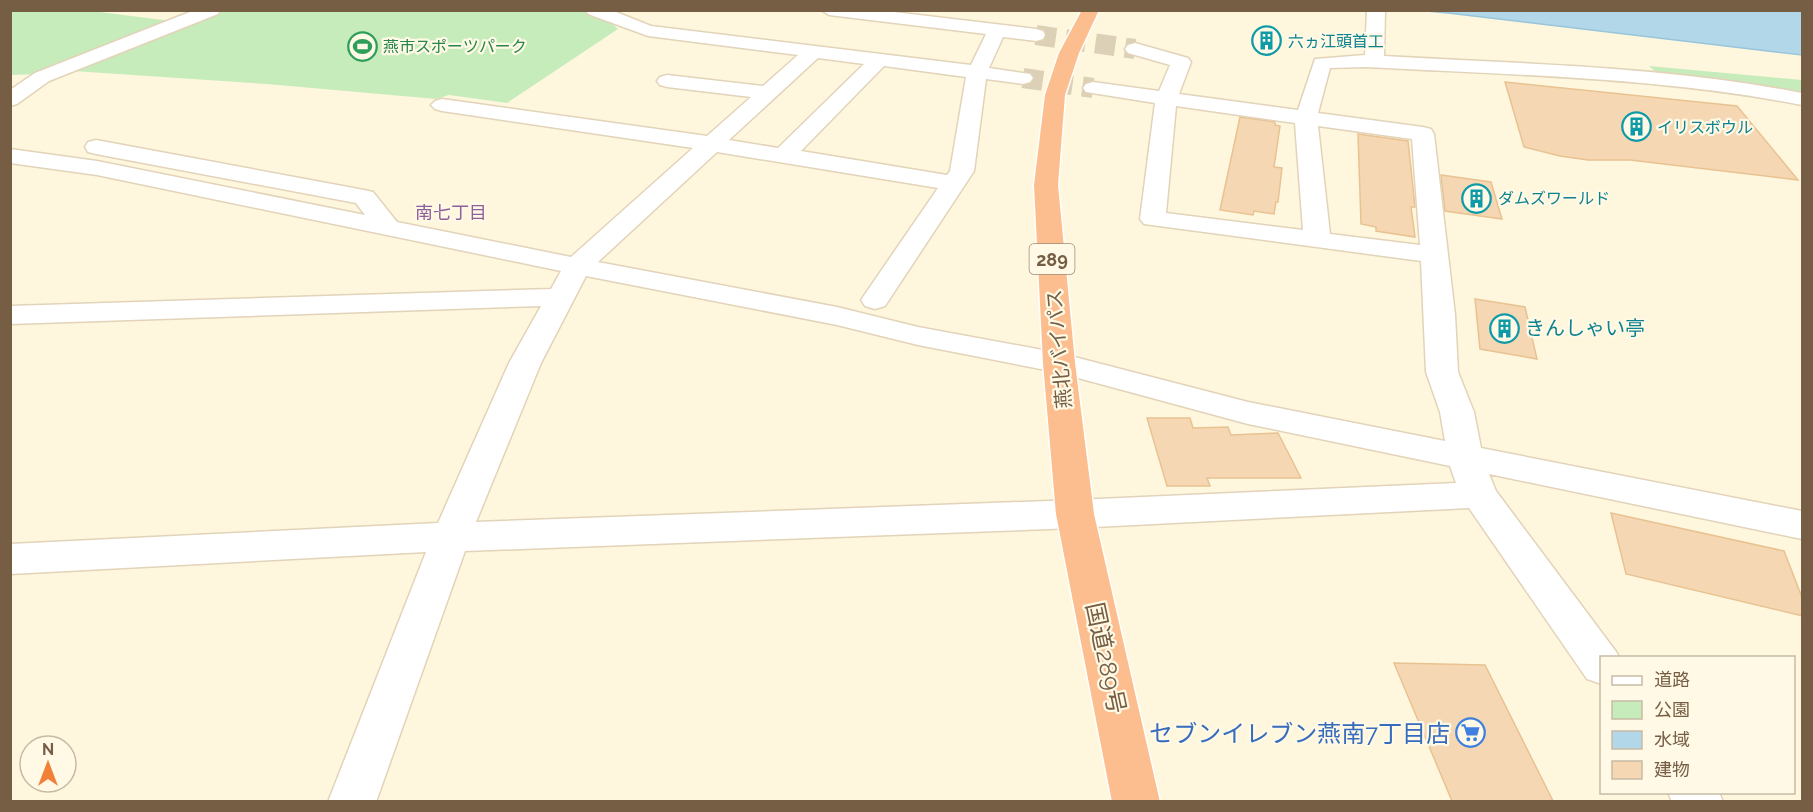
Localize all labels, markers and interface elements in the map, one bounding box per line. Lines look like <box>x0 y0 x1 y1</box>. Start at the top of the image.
building icon: 六ヵ江頭首工 <box>1251 25 1283 57</box>
sports icon: 燕市スポーツパーク <box>346 30 378 62</box>
place label: 六ヵ江頭首工 <box>1288 32 1384 51</box>
place label: 燕市スポーツパーク <box>383 37 527 56</box>
building icon: イリスボウル <box>1620 111 1652 143</box>
place label: イリスボウル <box>1657 118 1753 137</box>
building icon: ダムズワールド <box>1461 182 1493 214</box>
place label: ダムズワールド <box>1498 189 1610 208</box>
district label: 南七丁目 <box>415 202 487 223</box>
road number: 289 <box>1030 244 1074 274</box>
street label: 燕北バイパス <box>1042 288 1076 410</box>
building icon: きんしゃい亭 <box>1488 312 1520 344</box>
place label: きんしゃい亭 <box>1525 316 1645 340</box>
street label: 国道289号 <box>1080 600 1132 716</box>
legend <box>1600 656 1795 794</box>
text: 道路 <box>1654 669 1690 690</box>
text: 公園 <box>1654 699 1690 720</box>
supermarket icon: セブンイレブン燕南7丁目店 <box>1455 717 1487 749</box>
place label: セブンイレブン燕南7丁目店 <box>1149 719 1450 748</box>
text: 水域 <box>1654 729 1690 750</box>
north arrow <box>18 734 78 794</box>
text: N <box>42 740 54 759</box>
text: 建物 <box>1654 759 1690 780</box>

